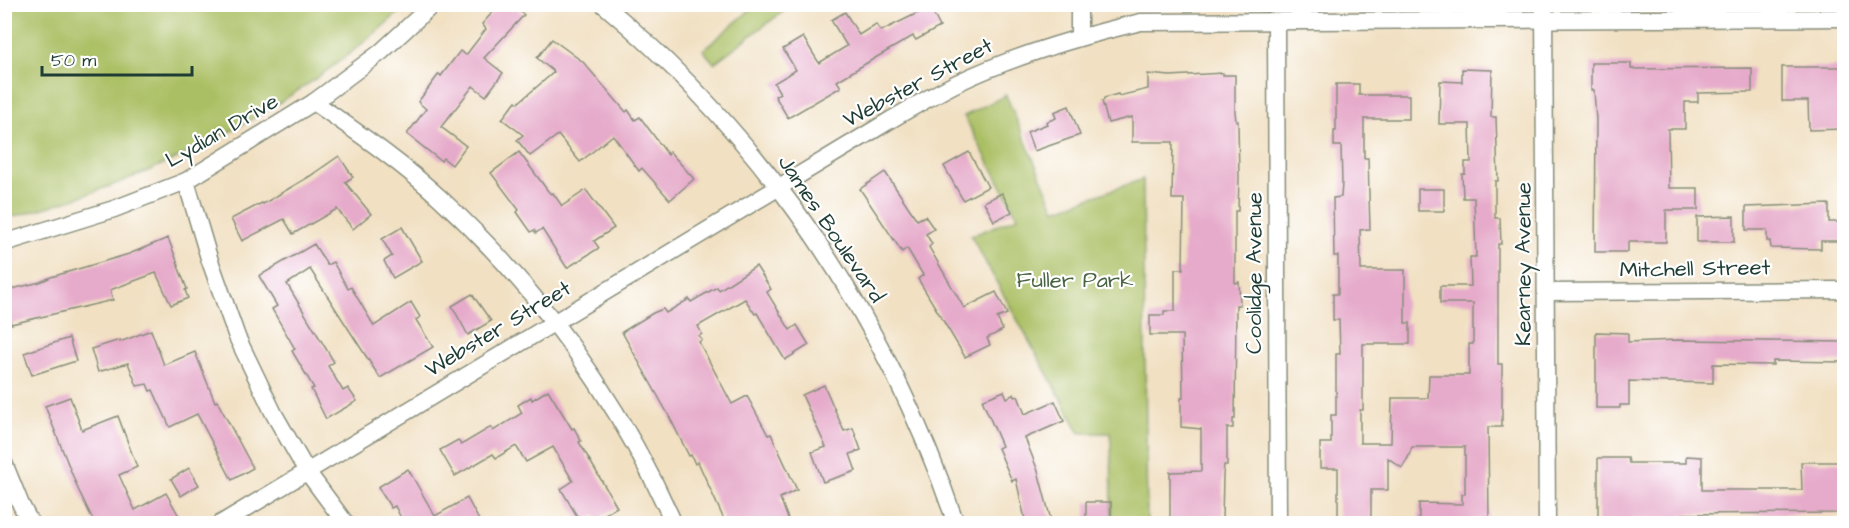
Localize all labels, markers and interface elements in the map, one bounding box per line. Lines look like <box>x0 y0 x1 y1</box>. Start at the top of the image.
street label: Webster Street <box>838 30 998 136</box>
scale bar <box>42 39 192 77</box>
text: 50 m <box>51 48 96 73</box>
street label: Lydian Drive <box>160 86 285 177</box>
street label: James Boulevard <box>770 149 892 309</box>
street label: Kearney Avenue <box>1508 182 1540 346</box>
street label: Coolidge Avenue <box>1239 192 1271 354</box>
street label: Mitchell Street <box>1619 252 1771 286</box>
park label: Fuller Park <box>1016 265 1134 296</box>
street label: Webster Street <box>419 273 577 385</box>

